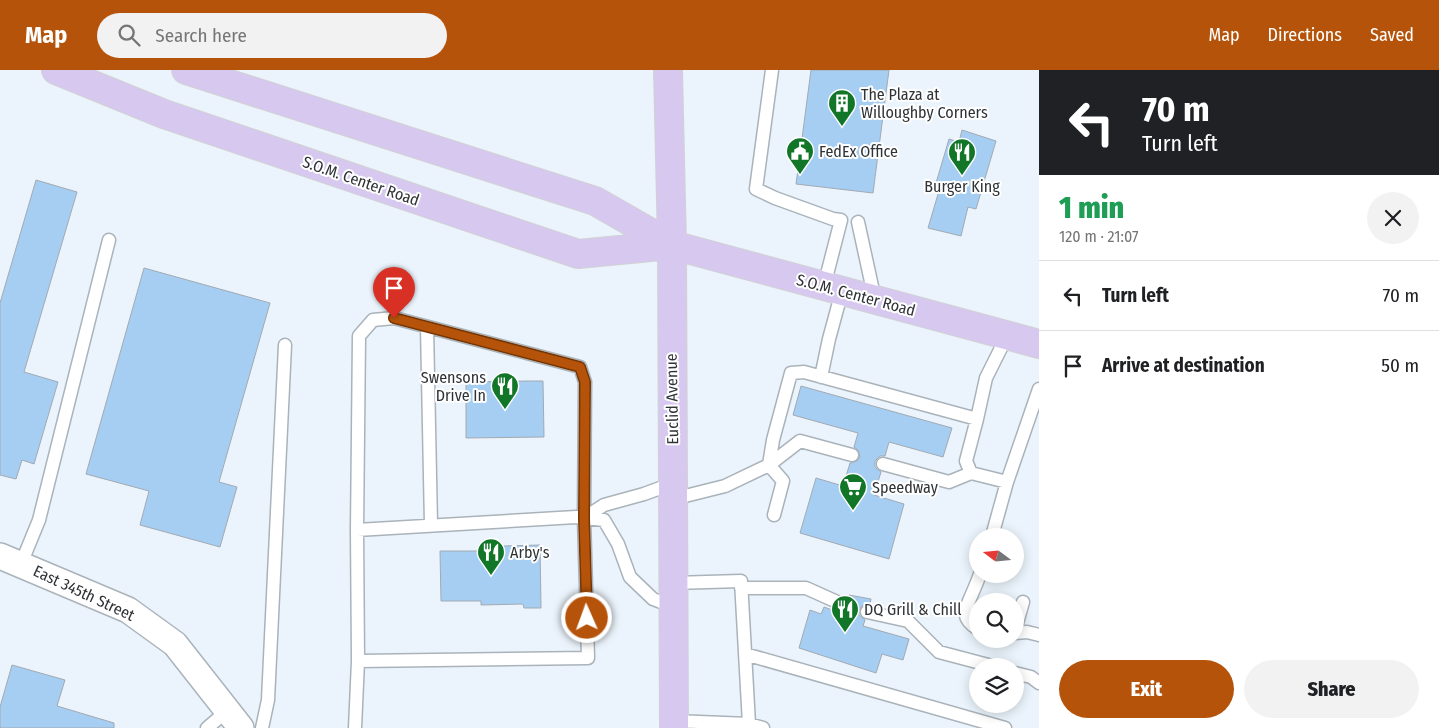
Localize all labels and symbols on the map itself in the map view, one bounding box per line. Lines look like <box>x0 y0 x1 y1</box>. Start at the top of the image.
place label: The Plaza at Willoughby Corners <box>861 85 988 122</box>
building icon: The Plaza at Willoughby Corners <box>827 88 857 127</box>
public building icon: FedEx Office <box>785 136 815 175</box>
restaurant icon: Burger King <box>947 137 977 176</box>
place label: FedEx Office <box>819 142 898 161</box>
street label: S.O.M. Center Road <box>300 152 422 210</box>
place label: Burger King <box>924 177 1000 196</box>
pin <box>373 267 415 318</box>
street label: S.O.M. Center Road <box>795 270 917 320</box>
street label: Euclid Avenue <box>662 353 682 445</box>
place label: Swensons Drive In <box>421 368 486 405</box>
restaurant icon: Swensons Drive In <box>490 371 520 410</box>
supermarket icon: Speedway <box>838 472 868 511</box>
place label: Speedway <box>872 478 939 497</box>
north arrow <box>969 528 1024 582</box>
restaurant icon: Arby's <box>476 537 506 576</box>
place label: Arby's <box>510 543 550 562</box>
street label: East 345th Street <box>30 561 138 625</box>
position arrow <box>560 591 612 643</box>
restaurant icon: DQ Grill & Chill <box>830 594 860 633</box>
place label: DQ Grill & Chill <box>864 600 961 619</box>

